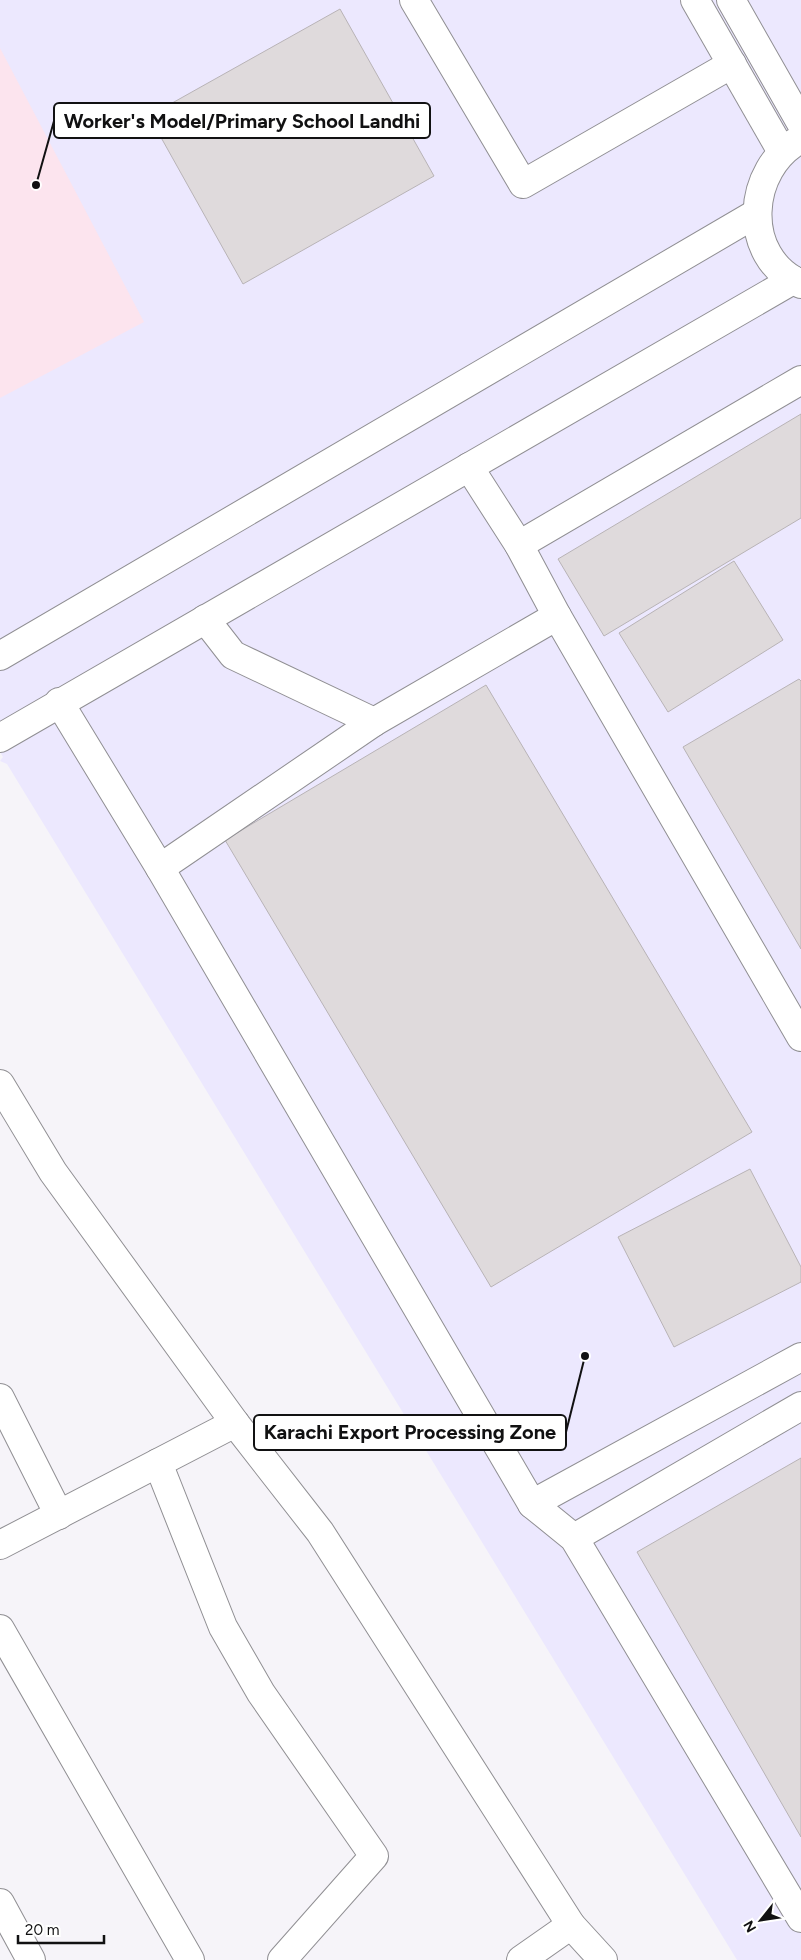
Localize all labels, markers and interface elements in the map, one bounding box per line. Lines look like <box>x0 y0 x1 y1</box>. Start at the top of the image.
callout: Worker's Model/Primary School Landhi <box>54 103 430 138</box>
text: Worker's Model/Primary School Landhi <box>64 109 420 133</box>
callout: Karachi Export Processing Zone <box>254 1415 566 1450</box>
text: Karachi Export Processing Zone <box>264 1420 556 1444</box>
north arrow <box>736 1895 786 1945</box>
scale bar <box>18 1912 104 1944</box>
text: N <box>740 1917 760 1935</box>
text: 20 m <box>25 1921 59 1939</box>

